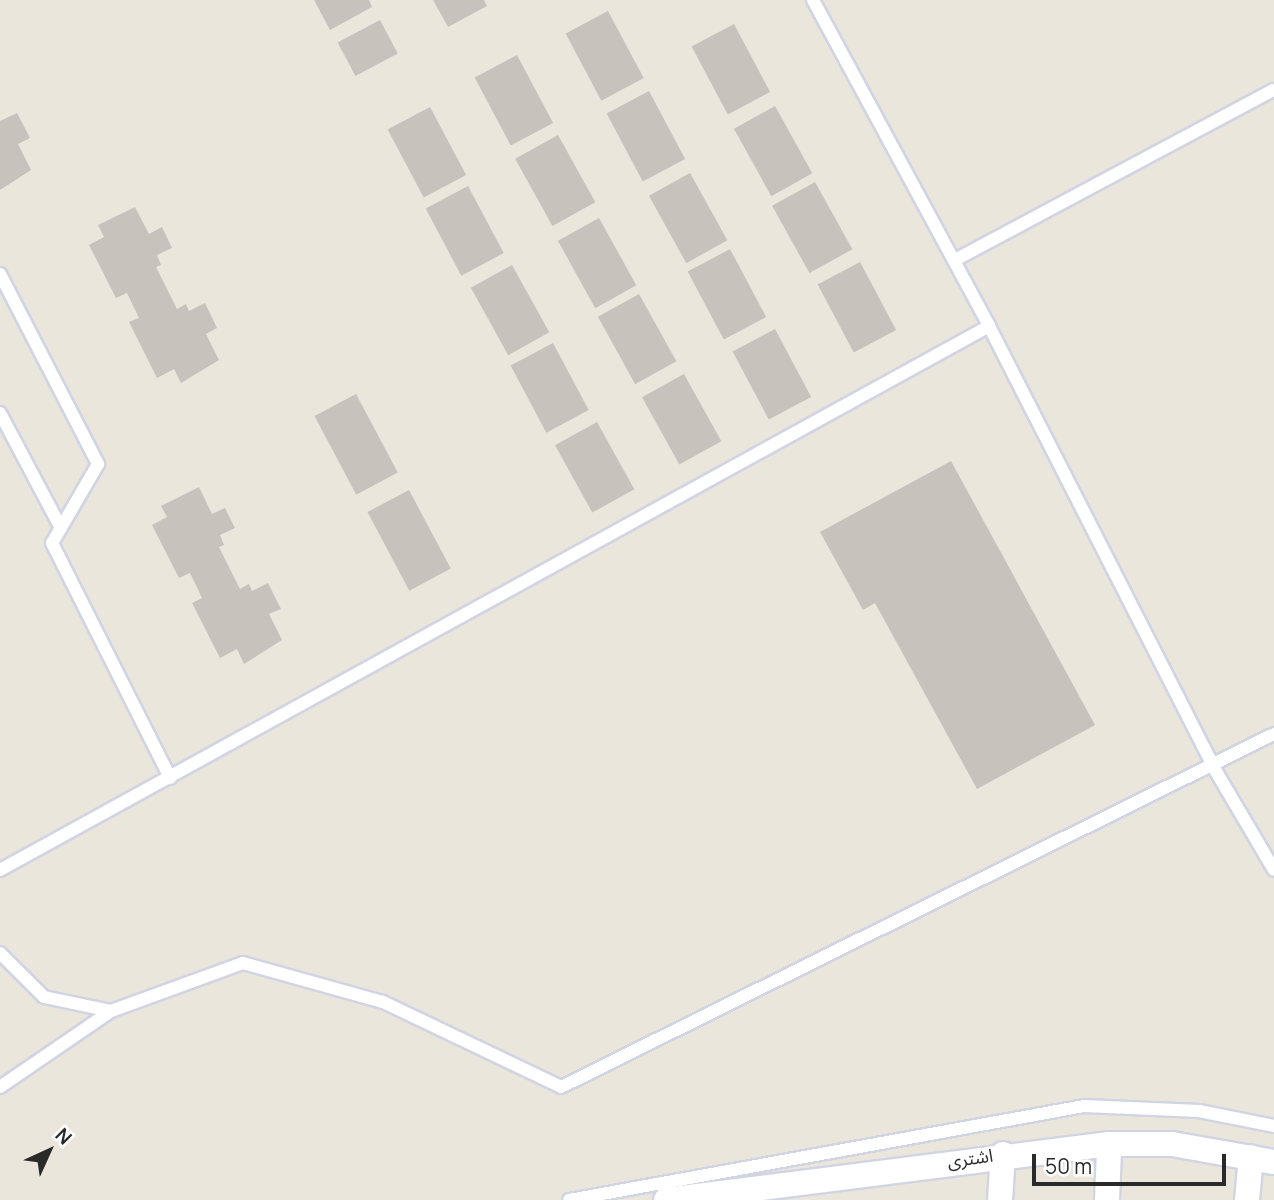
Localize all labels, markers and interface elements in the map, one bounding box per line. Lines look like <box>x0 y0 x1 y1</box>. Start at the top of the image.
north arrow <box>14 1116 84 1186</box>
text: N <box>50 1122 78 1150</box>
scale bar <box>1036 1140 1230 1184</box>
street label: اشتری <box>946 1144 994 1172</box>
text: 50 m <box>1045 1152 1092 1180</box>

